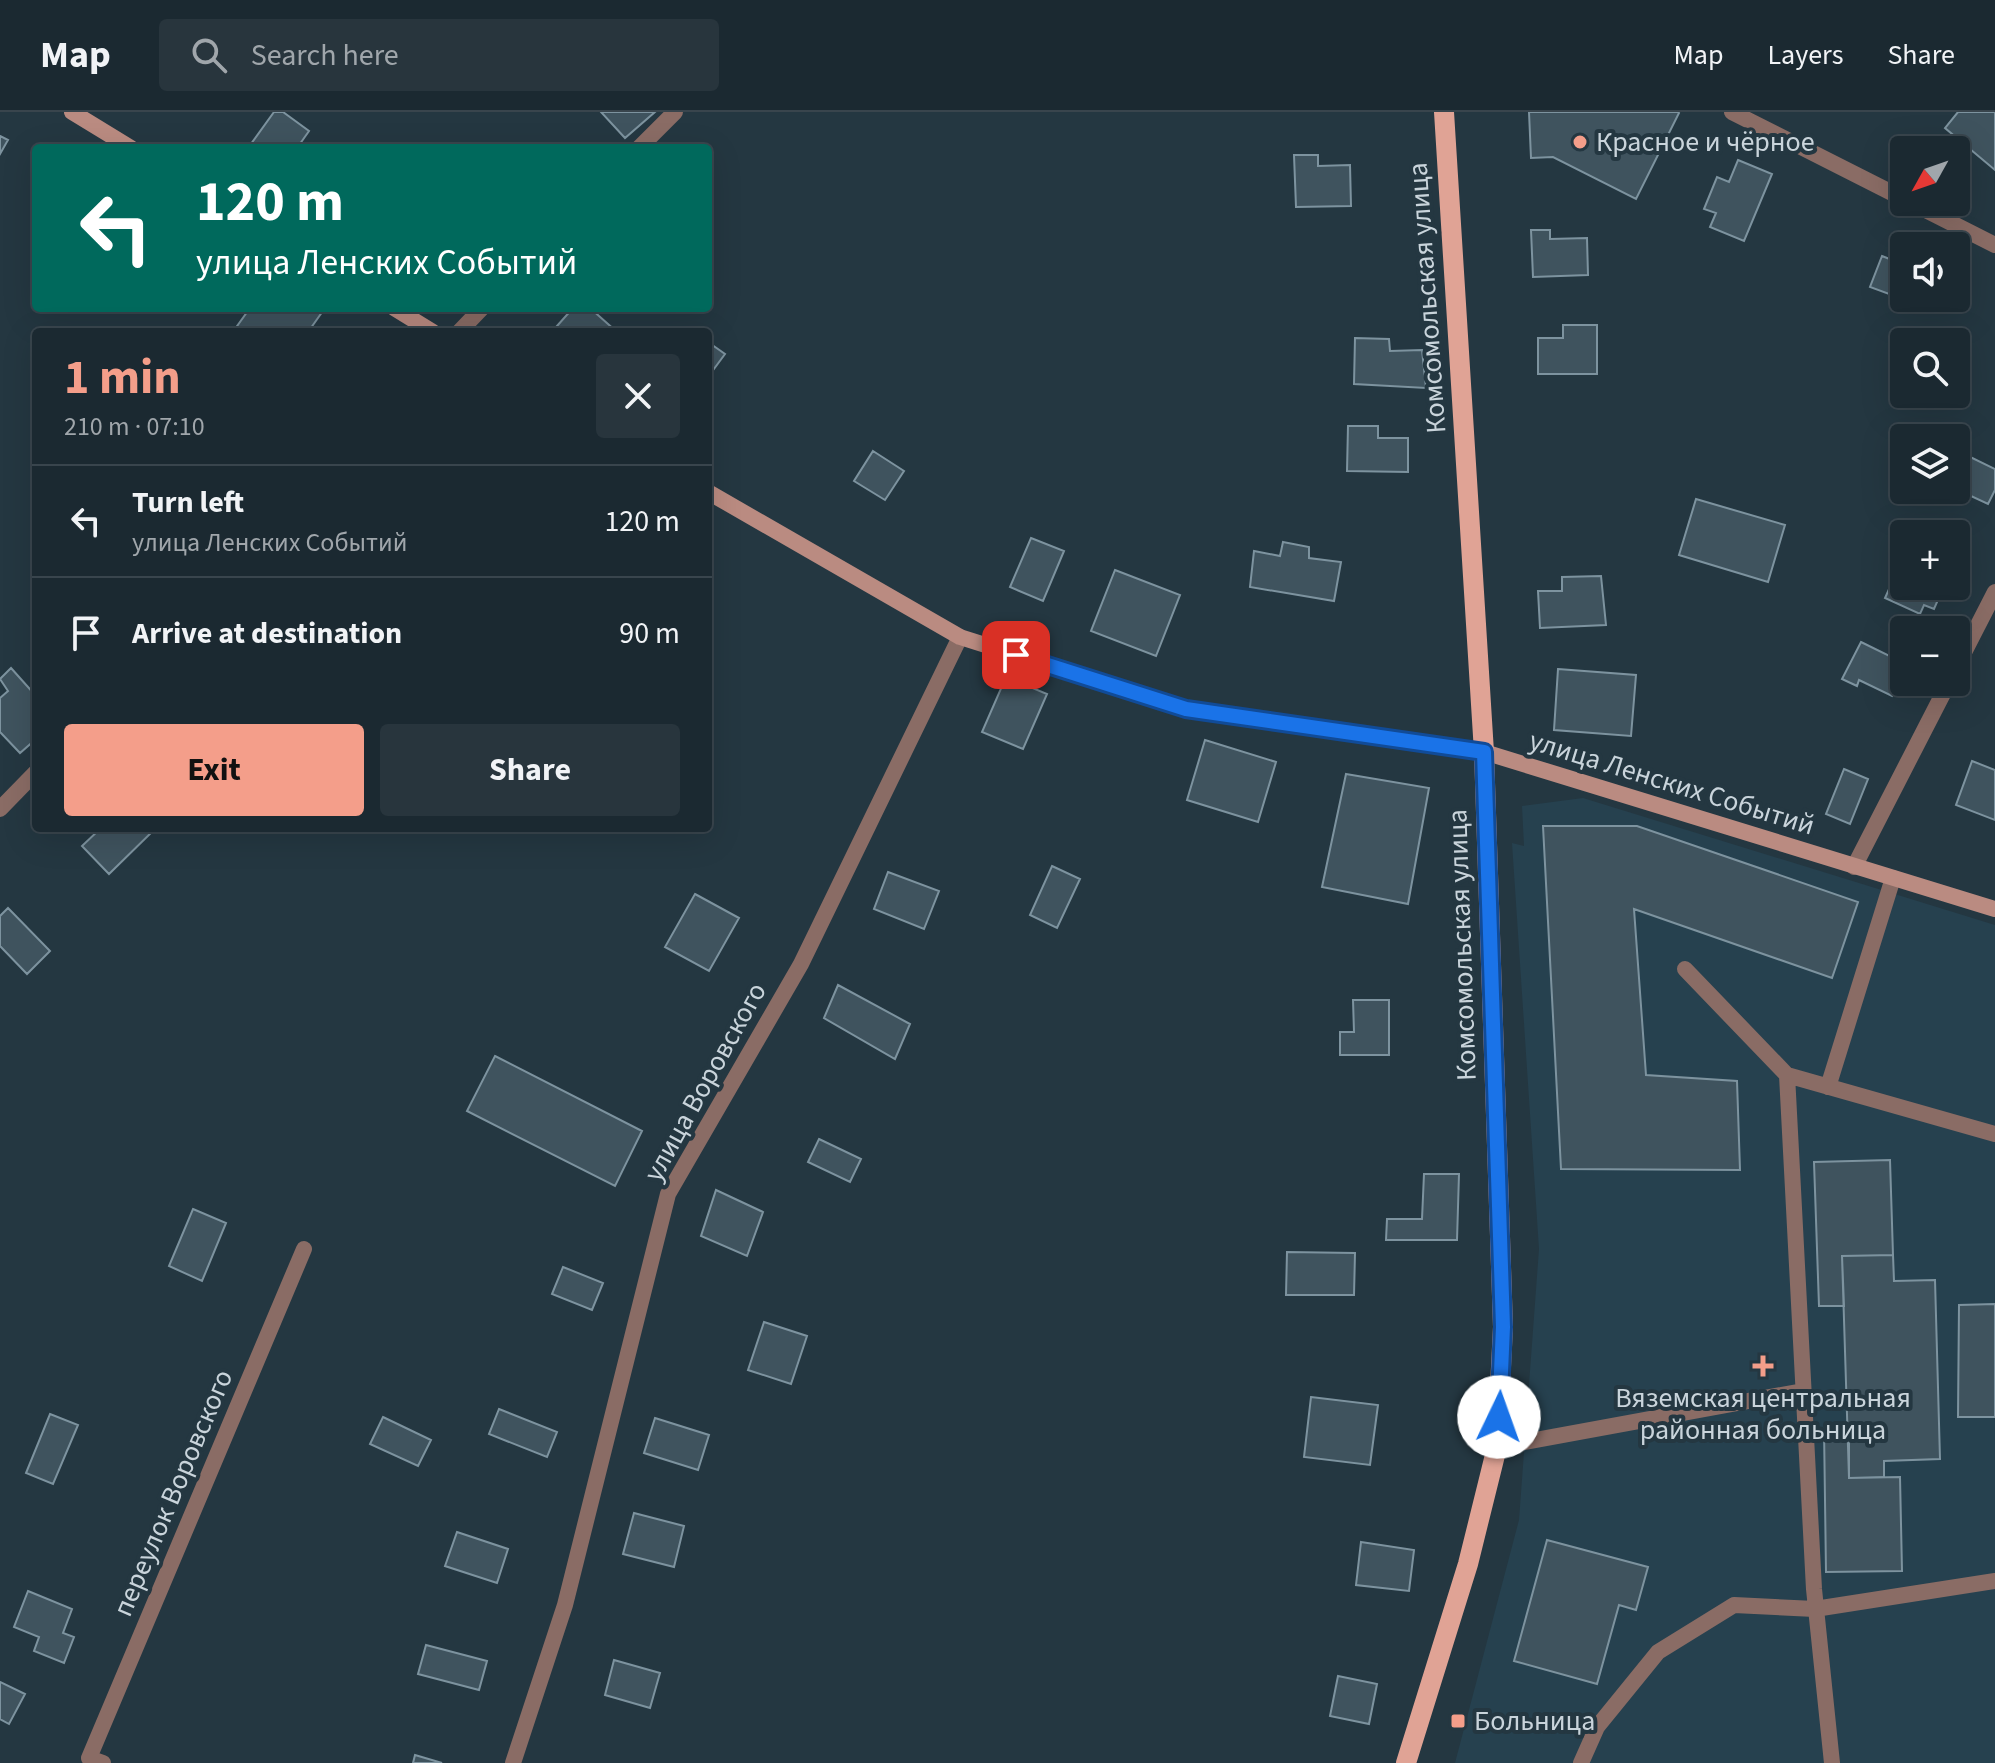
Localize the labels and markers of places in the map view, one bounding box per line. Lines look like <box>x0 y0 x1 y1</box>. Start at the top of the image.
place label: Красное и чёрное <box>1596 122 1815 162</box>
marker: Красное и чёрное <box>1571 133 1589 151</box>
pin <box>982 621 1050 689</box>
marker: Вяземская центральная районная больница <box>1752 1355 1774 1377</box>
place label: Вяземская центральная районная больница <box>1615 1378 1911 1450</box>
place label: Больница <box>1474 1701 1595 1741</box>
marker: Больница <box>1449 1712 1467 1730</box>

